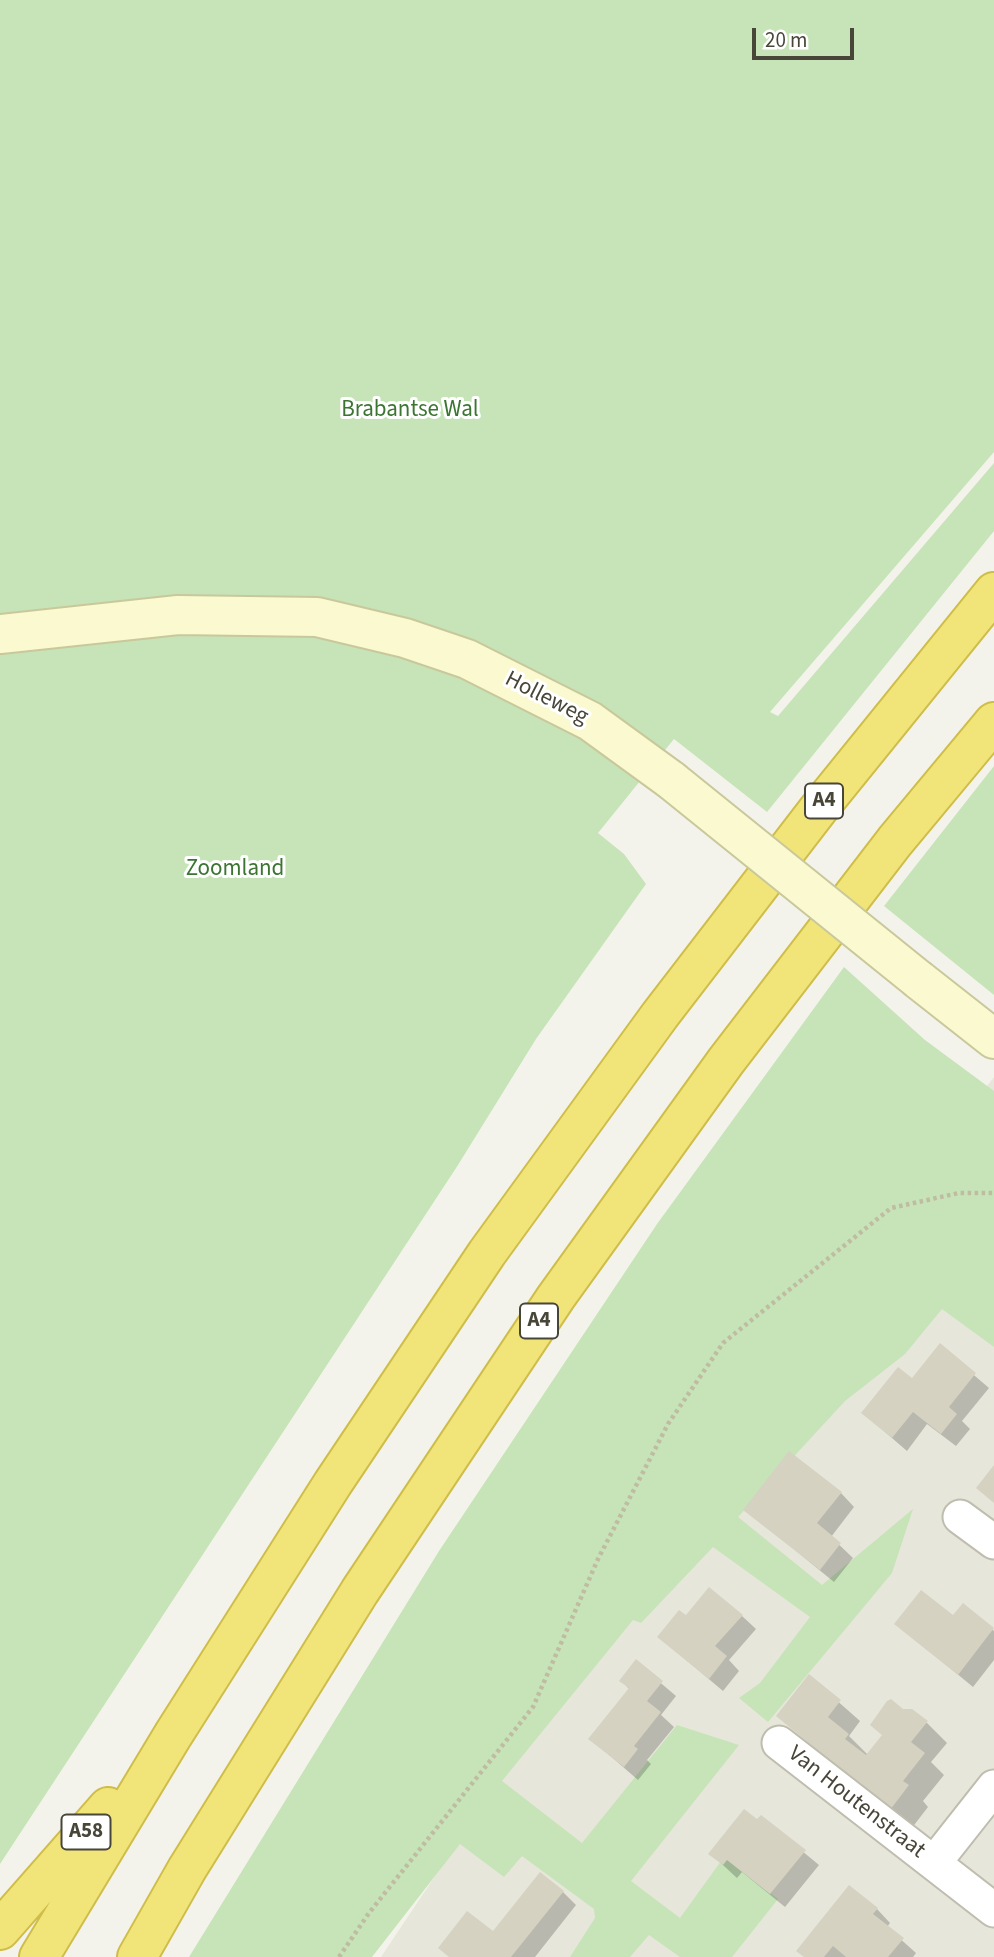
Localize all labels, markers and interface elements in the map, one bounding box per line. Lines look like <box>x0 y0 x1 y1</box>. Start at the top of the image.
scale bar <box>756 14 858 58</box>
text: 20 m <box>765 25 807 55</box>
park label: Brabantse Wal <box>341 397 479 425</box>
street label: Holleweg <box>500 666 592 732</box>
road number: A4 <box>805 784 843 818</box>
park label: Zoomland <box>186 856 284 884</box>
road number: A4 <box>520 1304 558 1338</box>
street label: Van Houtenstraat <box>782 1741 930 1865</box>
road number: A58 <box>62 1814 110 1850</box>

